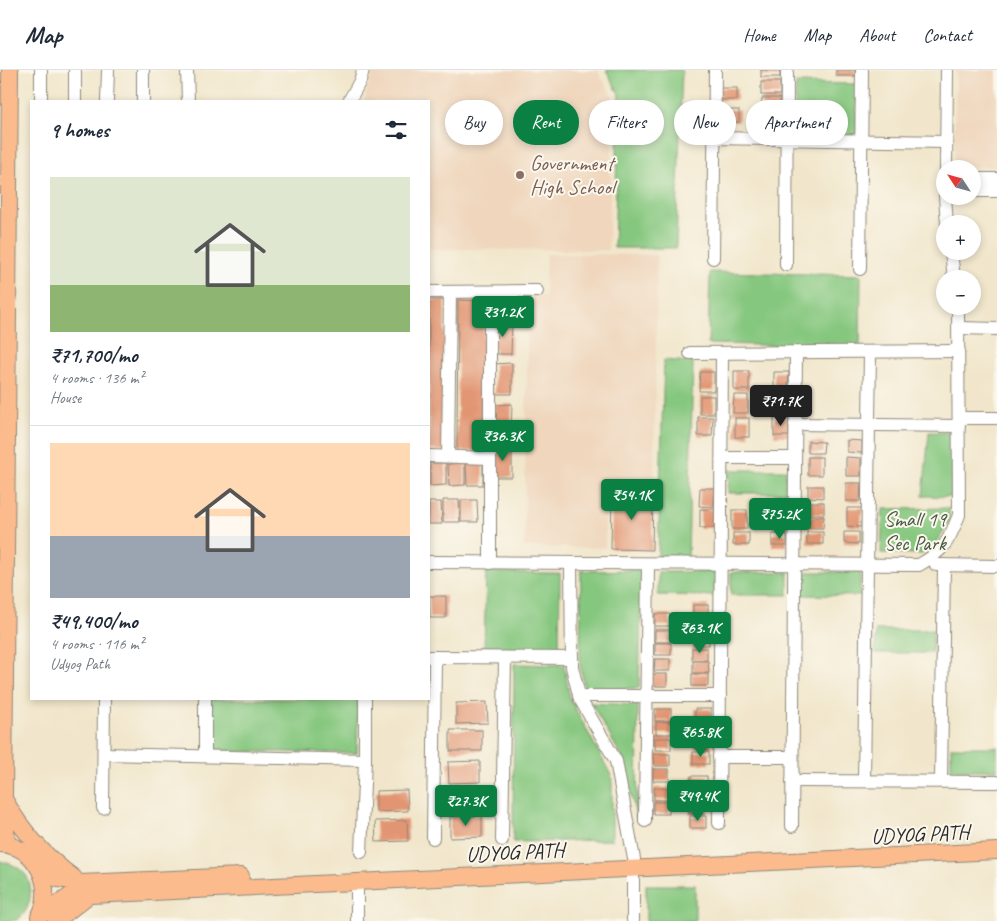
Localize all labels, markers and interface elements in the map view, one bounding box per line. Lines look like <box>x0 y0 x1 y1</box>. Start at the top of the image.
text: Map <box>25 20 62 50</box>
text: Home <box>743 24 776 46</box>
text: Map <box>804 24 831 46</box>
text: About <box>859 24 895 46</box>
text: Contact <box>923 24 972 46</box>
chip: Buy <box>445 100 503 145</box>
chip: Rent <box>513 100 579 145</box>
chip: Filters <box>589 100 664 145</box>
chip: New <box>674 100 736 145</box>
chip: Apartment <box>746 100 848 145</box>
icon: filters <box>382 116 410 144</box>
text: 9 homes <box>50 117 109 143</box>
place label: Government High School <box>530 150 618 200</box>
north arrow <box>936 160 981 205</box>
map controls <box>936 160 981 315</box>
marker: Government High School <box>514 169 526 181</box>
icon: home <box>185 210 275 300</box>
button: + <box>936 215 981 260</box>
button: − <box>936 270 981 315</box>
pin: ₹31.2K <box>462 296 544 338</box>
text: ₹31.2K <box>483 302 523 322</box>
text: ₹71,700/mo <box>50 342 138 368</box>
text: 4 rooms · 136 m² <box>50 368 144 388</box>
pin: ₹71.7K <box>740 384 822 427</box>
text: House <box>50 388 81 408</box>
text: ₹71.7K <box>761 391 801 411</box>
pin: ₹36.3K <box>462 420 544 462</box>
text: ₹36.3K <box>483 426 523 446</box>
icon: home <box>185 475 275 565</box>
pin: ₹54.1K <box>591 478 673 521</box>
text: ₹54.1K <box>612 485 652 505</box>
pin: ₹75.2K <box>739 498 821 540</box>
text: ₹75.2K <box>760 504 800 524</box>
park label: Small 19 Sec Park <box>884 506 948 556</box>
text: ₹49,400/mo <box>50 608 138 634</box>
pin: ₹63.1K <box>659 612 741 654</box>
text: ₹63.1K <box>680 618 720 638</box>
text: 4 rooms · 116 m² <box>50 634 144 654</box>
text: Udyog Path <box>50 654 110 674</box>
pin: ₹65.8K <box>660 716 742 758</box>
text: ₹65.8K <box>681 722 721 742</box>
pin: ₹49.4K <box>657 780 739 822</box>
pin: ₹27.3K <box>425 784 507 827</box>
text: ₹49.4K <box>678 786 718 806</box>
text: ₹27.3K <box>446 791 486 811</box>
street label: UDYOG PATH <box>870 818 973 850</box>
street label: UDYOG PATH <box>465 836 568 868</box>

